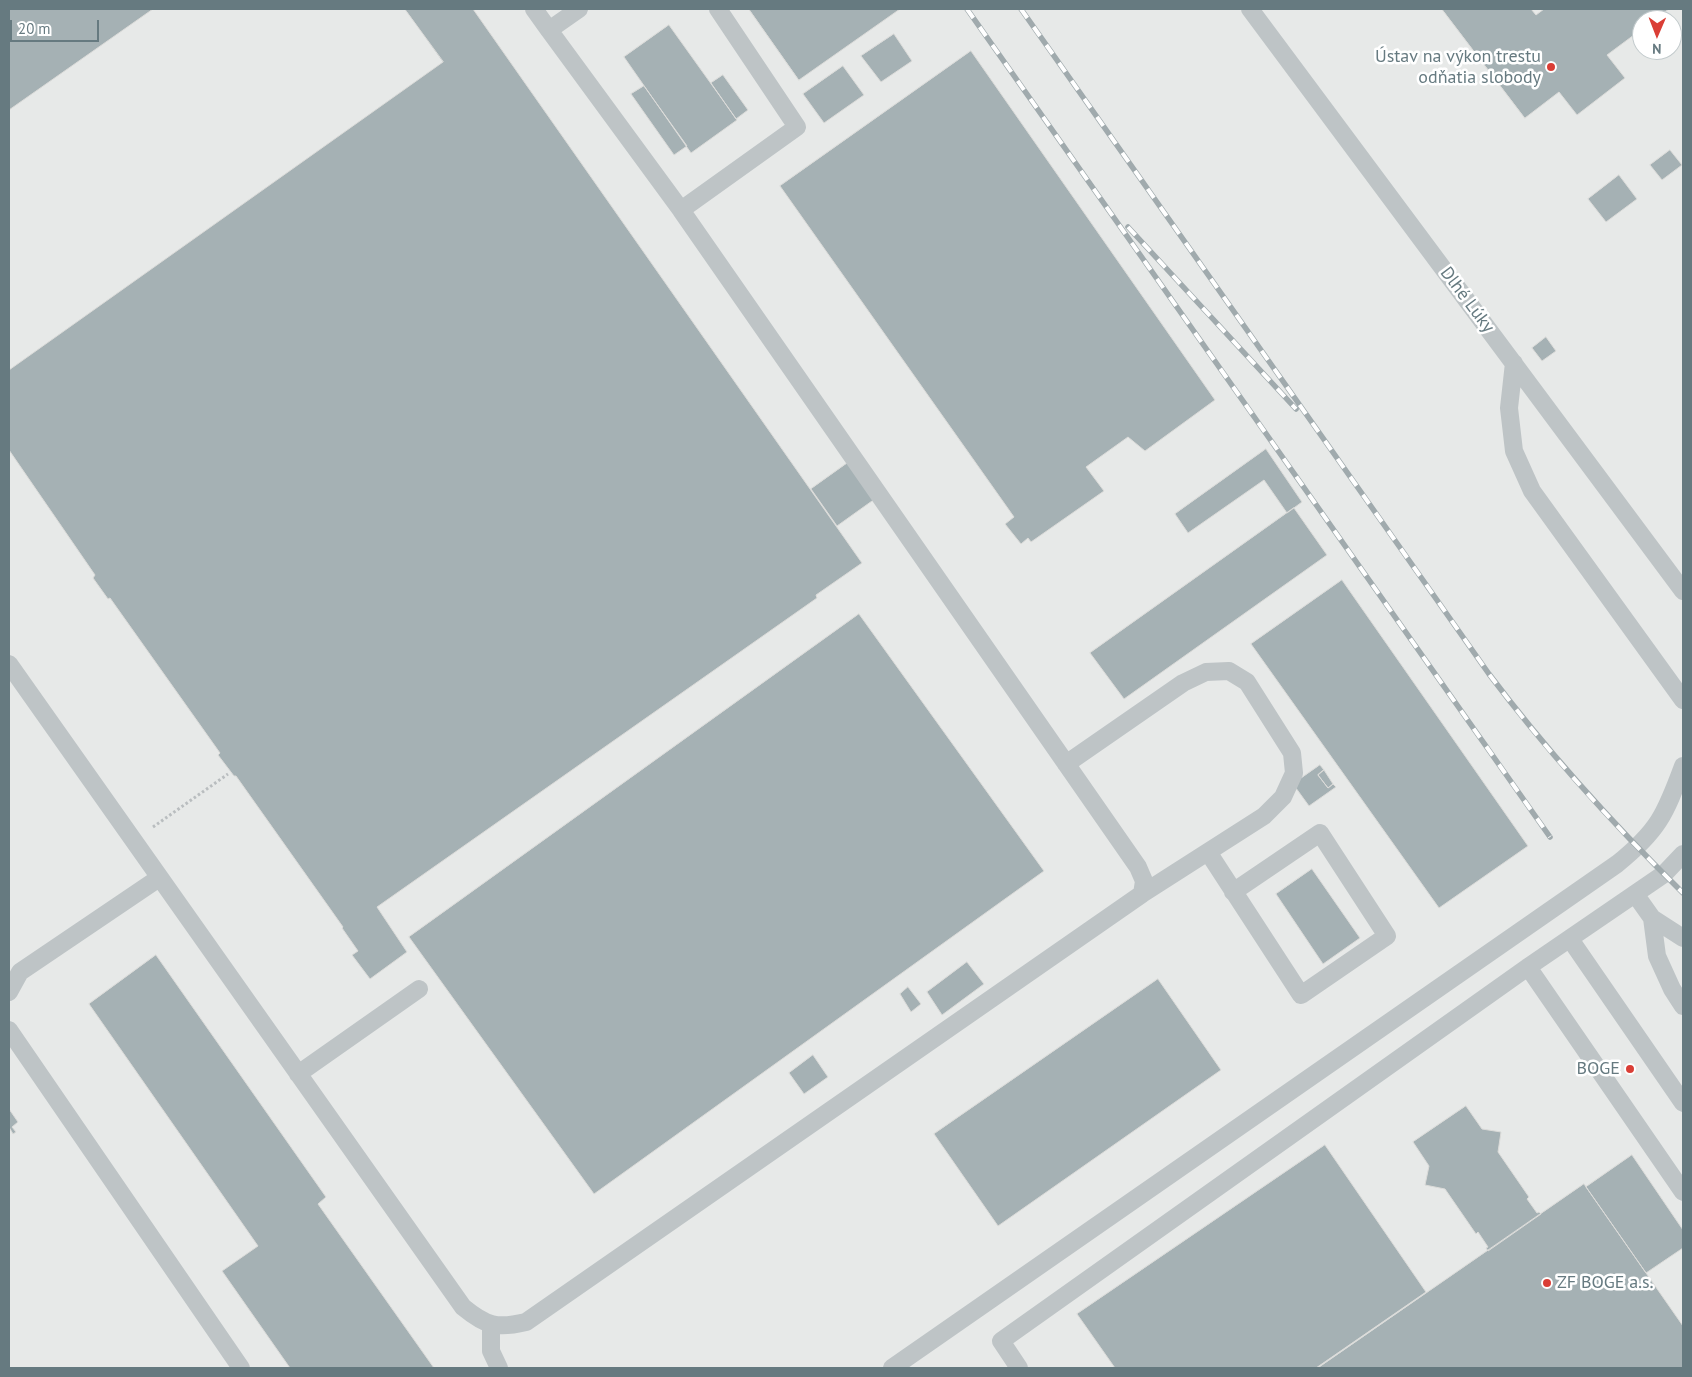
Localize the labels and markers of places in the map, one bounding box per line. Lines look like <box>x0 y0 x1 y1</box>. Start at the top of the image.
place label: Ústav na výkon trestu odňatia slobody <box>1375 46 1541 88</box>
marker: Ústav na výkon trestu odňatia slobody <box>1545 61 1557 73</box>
place label: BOGE <box>1577 1058 1620 1080</box>
marker: BOGE <box>1624 1063 1636 1075</box>
place label: ZF BOGE a.s. <box>1557 1272 1653 1294</box>
marker: ZF BOGE a.s. <box>1541 1277 1553 1289</box>

